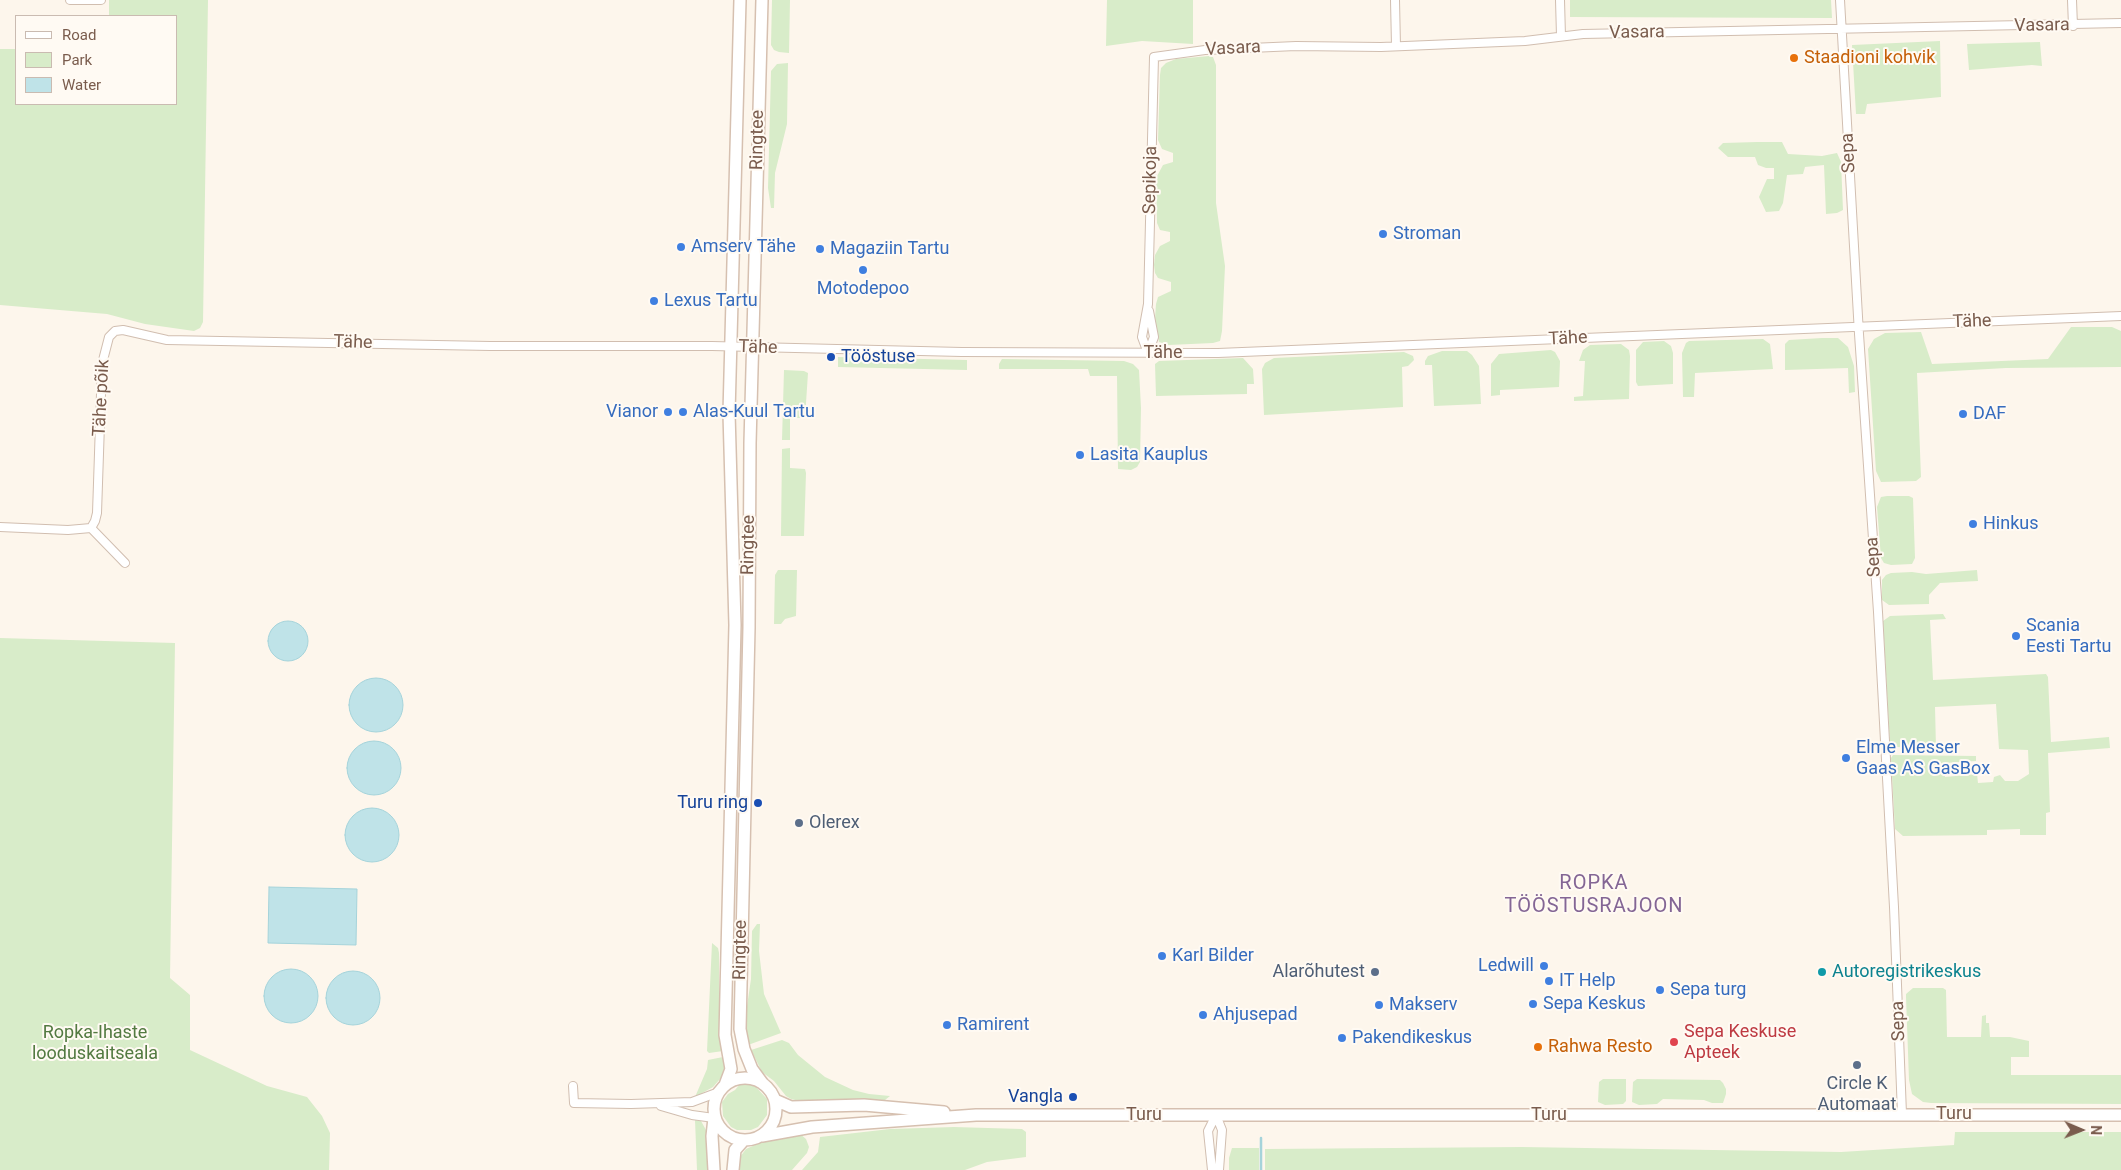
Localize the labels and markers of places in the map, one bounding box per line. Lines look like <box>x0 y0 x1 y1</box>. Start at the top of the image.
place label: Staadioni kohvik <box>1804 47 1935 69</box>
marker: Staadioni kohvik <box>1788 52 1800 64</box>
place label: Stroman <box>1393 223 1461 245</box>
marker: Stroman <box>1377 228 1389 240</box>
place label: Amserv Tähe <box>691 236 796 258</box>
place label: Magaziin Tartu <box>830 238 949 260</box>
marker: Amserv Tähe <box>675 241 687 253</box>
marker: Magaziin Tartu <box>814 243 826 255</box>
marker: Motodepoo <box>857 264 869 276</box>
place label: Motodepoo <box>817 278 909 300</box>
place label: Lexus Tartu <box>664 290 758 312</box>
marker: Lexus Tartu <box>648 295 660 307</box>
place label: Tööstuse <box>841 346 915 368</box>
marker: Tööstuse <box>825 351 837 363</box>
place label: Vianor <box>606 401 658 423</box>
place label: Alas-Kuul Tartu <box>693 401 815 423</box>
place label: DAF <box>1973 403 2006 425</box>
marker: Vianor <box>662 406 674 418</box>
marker: Alas-Kuul Tartu <box>677 406 689 418</box>
marker: DAF <box>1957 408 1969 420</box>
place label: Lasita Kauplus <box>1090 444 1208 466</box>
marker: Lasita Kauplus <box>1074 449 1086 461</box>
place label: Hinkus <box>1983 513 2038 535</box>
marker: Hinkus <box>1967 518 1979 530</box>
place label: Scania Eesti Tartu <box>2026 615 2112 658</box>
marker: Scania Eesti Tartu <box>2010 630 2022 642</box>
place label: Elme Messer Gaas AS GasBox <box>1856 737 1990 780</box>
marker: Elme Messer Gaas AS GasBox <box>1840 752 1852 764</box>
place label: Turu ring <box>677 792 748 814</box>
marker: Turu ring <box>752 797 764 809</box>
place label: Olerex <box>809 812 860 834</box>
marker: Olerex <box>793 817 805 829</box>
place label: Karl Bilder <box>1172 945 1254 967</box>
marker: Karl Bilder <box>1156 950 1168 962</box>
place label: Ledwill <box>1478 955 1534 977</box>
marker: Ledwill <box>1538 960 1550 972</box>
place label: Alarõhutest <box>1272 961 1365 983</box>
place label: Autoregistrikeskus <box>1832 961 1981 983</box>
marker: Alarõhutest <box>1369 966 1381 978</box>
marker: Autoregistrikeskus <box>1816 966 1828 978</box>
place label: IT Help <box>1559 970 1616 992</box>
marker: IT Help <box>1543 975 1555 987</box>
place label: Sepa turg <box>1670 979 1746 1001</box>
marker: Sepa turg <box>1654 984 1666 996</box>
place label: Sepa Keskus <box>1543 993 1646 1015</box>
place label: Makserv <box>1389 994 1457 1016</box>
marker: Sepa Keskus <box>1527 998 1539 1010</box>
marker: Makserv <box>1373 999 1385 1011</box>
place label: Ahjusepad <box>1213 1004 1298 1026</box>
marker: Ahjusepad <box>1197 1009 1209 1021</box>
place label: Ramirent <box>957 1014 1029 1036</box>
marker: Ramirent <box>941 1019 953 1031</box>
place label: Sepa Keskuse Apteek <box>1684 1021 1796 1064</box>
place label: Pakendikeskus <box>1352 1027 1472 1049</box>
marker: Pakendikeskus <box>1336 1032 1348 1044</box>
place label: Rahwa Resto <box>1548 1036 1652 1058</box>
marker: Sepa Keskuse Apteek <box>1668 1036 1680 1048</box>
marker: Rahwa Resto <box>1532 1041 1544 1053</box>
marker: Circle K Automaat <box>1851 1059 1863 1071</box>
place label: Circle K Automaat <box>1818 1073 1896 1116</box>
place label: Vangla <box>1008 1086 1063 1108</box>
marker: Vangla <box>1067 1091 1079 1103</box>

